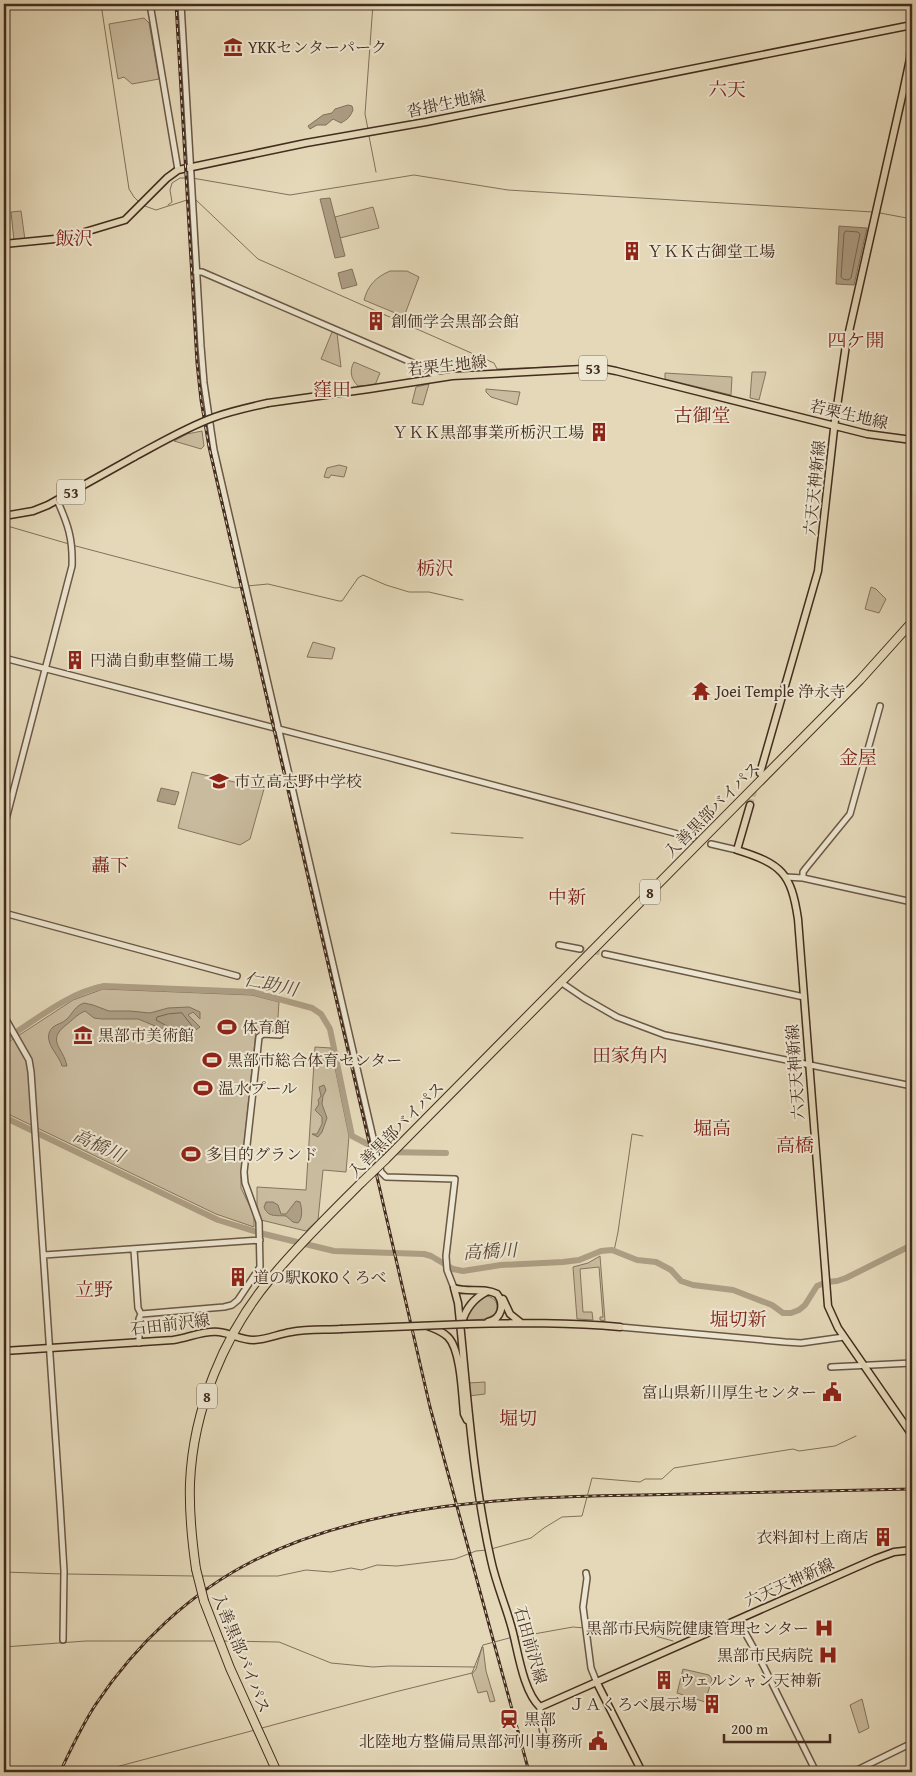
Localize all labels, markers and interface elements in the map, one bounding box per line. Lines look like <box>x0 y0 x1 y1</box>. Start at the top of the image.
place label: YKKセンターパーク <box>248 35 387 59</box>
museum icon: YKKセンターパーク <box>222 36 244 58</box>
district label: 六天 <box>708 75 746 103</box>
street label: 沓掛生地線 <box>404 83 488 123</box>
district label: 飯沢 <box>55 224 93 252</box>
place label: ＹＫＫ古御堂工場 <box>647 239 775 263</box>
building icon: ＹＫＫ古御堂工場 <box>621 240 643 262</box>
place label: 創価学会黒部会館 <box>391 309 519 333</box>
building icon: 創価学会黒部会館 <box>365 310 387 332</box>
district label: 四ケ開 <box>827 326 885 354</box>
street label: 若栗生地線 <box>406 349 488 381</box>
road number: 53 <box>579 356 607 380</box>
district label: 窪田 <box>313 375 351 403</box>
street label: 若栗生地線 <box>807 393 891 435</box>
district label: 古御堂 <box>673 401 731 429</box>
place label: ＹＫＫ黒部事業所栃沢工場 <box>392 420 584 444</box>
building icon: ＹＫＫ黒部事業所栃沢工場 <box>588 421 610 443</box>
street label: 六天天神新線 <box>797 439 831 537</box>
road number: 53 <box>57 480 85 504</box>
district label: 栃沢 <box>416 554 454 582</box>
place label: 円満自動車整備工場 <box>90 648 234 672</box>
building icon: 円満自動車整備工場 <box>64 649 86 671</box>
place label: Joei Temple 浄永寺 <box>714 679 846 703</box>
temple icon: Joei Temple 浄永寺 <box>690 680 712 702</box>
district label: 金屋 <box>839 743 877 771</box>
street label: 入善黒部バイパス <box>658 755 766 863</box>
place label: 市立高志野中学校 <box>234 769 362 793</box>
school or university icon: 市立高志野中学校 <box>208 770 230 792</box>
district label: 轟下 <box>91 851 129 879</box>
road number: 8 <box>640 880 660 904</box>
district label: 中新 <box>548 883 586 911</box>
water label: 仁助川 <box>242 965 302 1003</box>
place label: 体育館 <box>242 1015 290 1039</box>
sports icon: 体育館 <box>216 1016 238 1038</box>
place label: 黒部市美術館 <box>98 1023 194 1047</box>
street label: 六天天神新線 <box>780 1023 810 1121</box>
museum icon: 黒部市美術館 <box>72 1024 94 1046</box>
district label: 田家角内 <box>592 1041 668 1069</box>
place label: 黒部市総合体育センター <box>227 1048 402 1072</box>
sports icon: 黒部市総合体育センター <box>201 1049 223 1071</box>
street label: 入善黒部バイパス <box>342 1075 450 1183</box>
place label: 温水プール <box>218 1076 297 1100</box>
sports icon: 温水プール <box>192 1077 214 1099</box>
district label: 堀高 <box>693 1114 731 1142</box>
water label: 高橋川 <box>69 1121 131 1169</box>
district label: 高橋 <box>776 1131 814 1159</box>
place label: 多目的グランド <box>206 1142 318 1166</box>
sports icon: 多目的グランド <box>180 1143 202 1165</box>
water label: 高橋川 <box>462 1236 520 1266</box>
place label: 道の駅KOKOくろべ <box>253 1265 386 1289</box>
building icon: 道の駅KOKOくろべ <box>227 1266 249 1288</box>
district label: 立野 <box>75 1275 113 1303</box>
district label: 堀切新 <box>709 1305 767 1333</box>
street label: 石田前沢線 <box>129 1307 211 1341</box>
place label: 富山県新川厚生センター <box>642 1380 817 1404</box>
public building icon: 富山県新川厚生センター <box>821 1381 843 1403</box>
road number: 8 <box>197 1384 217 1408</box>
district label: 堀切 <box>499 1404 537 1432</box>
place label: 衣料卸村上商店 <box>756 1525 868 1549</box>
building icon: 衣料卸村上商店 <box>872 1526 894 1548</box>
street label: 六天天神新線 <box>740 1552 838 1612</box>
street label: 入善黒部バイパス <box>207 1589 277 1717</box>
street label: 石田前沢線 <box>508 1603 554 1687</box>
place label: 黒部市民病院健康管理センター <box>586 1616 809 1640</box>
hospital icon: 黒部市民病院健康管理センター <box>813 1617 835 1639</box>
place label: 黒部市民病院 <box>717 1643 813 1667</box>
hospital icon: 黒部市民病院 <box>817 1644 839 1666</box>
place label: ウェルシャン天神新 <box>679 1668 822 1692</box>
building icon: ウェルシャン天神新 <box>653 1669 675 1691</box>
place label: ＪＡくろべ展示場 <box>569 1692 697 1716</box>
building icon: ＪＡくろべ展示場 <box>701 1693 723 1715</box>
place label: 黒部 <box>524 1707 556 1731</box>
station icon: 黒部 <box>498 1708 520 1730</box>
scale bar <box>724 1711 830 1743</box>
text: 200 m <box>731 1718 769 1739</box>
place label: 北陸地方整備局黒部河川事務所 <box>359 1729 583 1753</box>
public building icon: 北陸地方整備局黒部河川事務所 <box>587 1730 609 1752</box>

